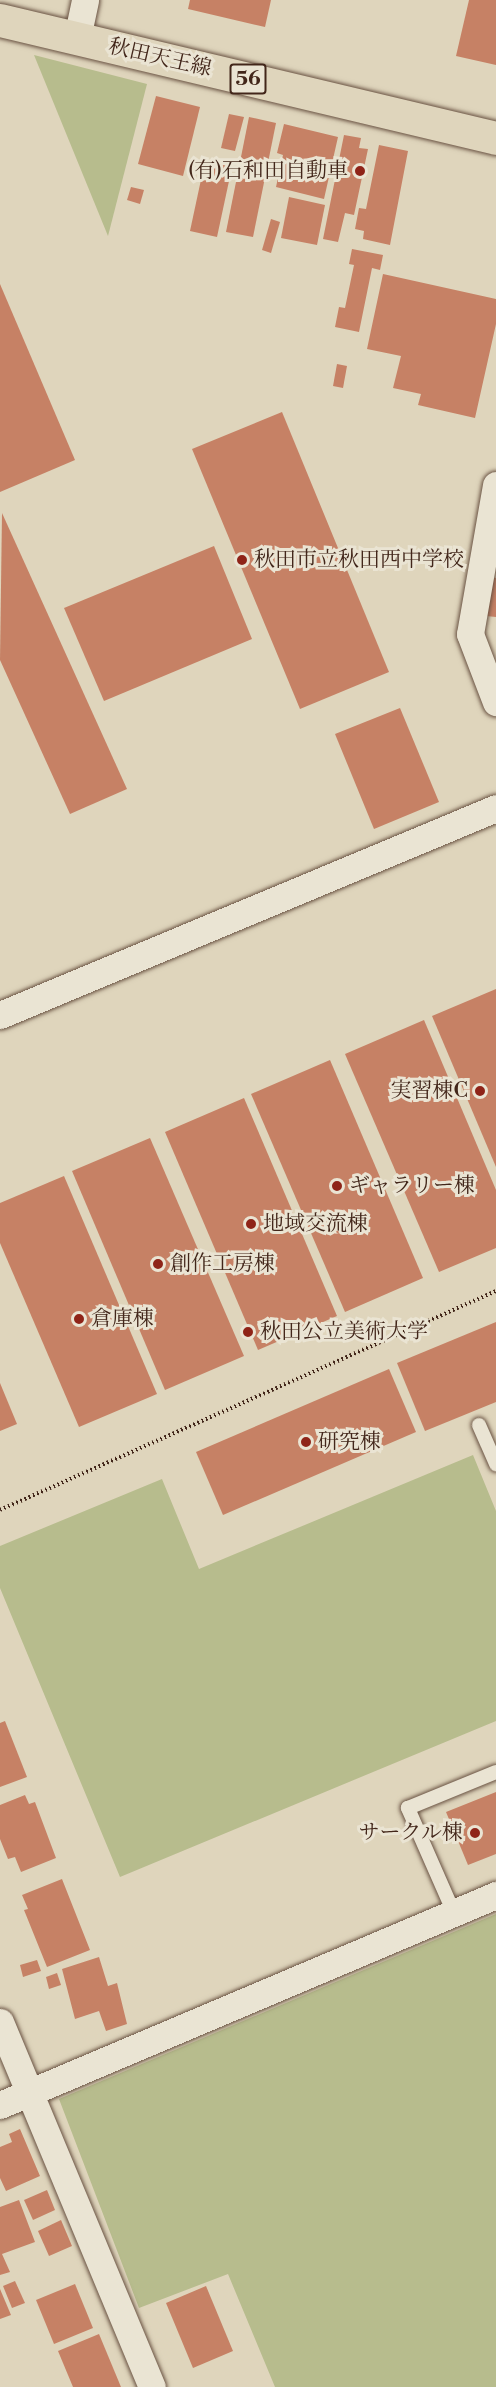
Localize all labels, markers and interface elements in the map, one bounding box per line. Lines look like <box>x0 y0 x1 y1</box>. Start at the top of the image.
street label: 秋田天王線 <box>106 34 214 82</box>
road number: 56 <box>228 62 268 96</box>
place label: (有)石和田自動車 <box>188 158 348 184</box>
marker: (有)石和田自動車 <box>353 164 367 178</box>
place label: 秋田市立秋田西中学校 <box>254 547 464 573</box>
marker: 秋田市立秋田西中学校 <box>235 553 249 567</box>
place label: 実習棟C <box>391 1078 468 1104</box>
marker: 実習棟C <box>473 1084 487 1098</box>
place label: ギャラリー棟 <box>349 1173 475 1199</box>
marker: ギャラリー棟 <box>330 1179 344 1193</box>
place label: 地域交流棟 <box>263 1211 368 1237</box>
marker: 地域交流棟 <box>244 1217 258 1231</box>
place label: 創作工房棟 <box>170 1251 275 1277</box>
marker: 創作工房棟 <box>151 1257 165 1271</box>
place label: 倉庫棟 <box>91 1306 154 1332</box>
marker: 倉庫棟 <box>72 1312 86 1326</box>
place label: 秋田公立美術大学 <box>260 1319 428 1345</box>
marker: 秋田公立美術大学 <box>241 1325 255 1339</box>
place label: 研究棟 <box>318 1429 381 1455</box>
marker: 研究棟 <box>299 1435 313 1449</box>
place label: サークル棟 <box>358 1820 463 1846</box>
marker: サークル棟 <box>468 1826 482 1840</box>

